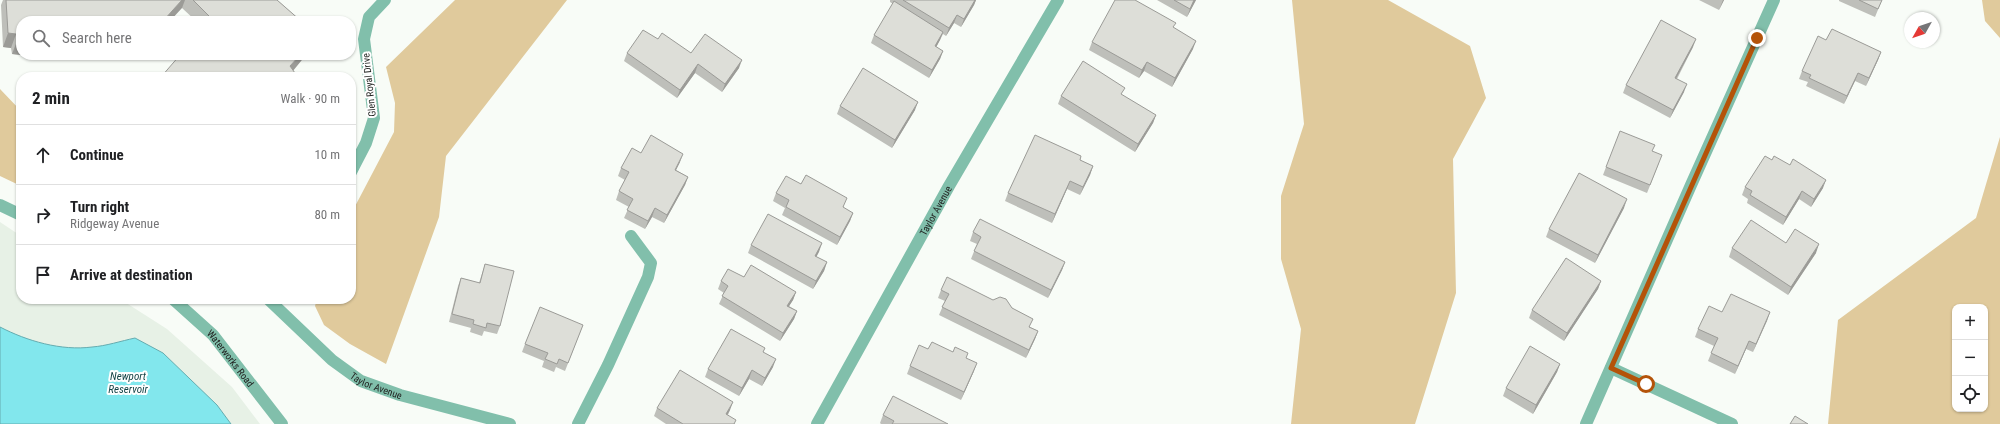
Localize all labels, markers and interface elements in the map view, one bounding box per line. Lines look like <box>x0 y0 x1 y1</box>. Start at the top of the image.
north arrow <box>1904 12 1940 48</box>
search box <box>16 16 356 60</box>
icon: search <box>30 27 52 49</box>
text: Search here <box>62 29 132 47</box>
route end <box>1748 29 1766 47</box>
street label: Glen Royal Drive <box>360 52 378 117</box>
text: 2 min <box>32 88 70 108</box>
text: Walk · 90 m <box>280 91 340 106</box>
icon: ahead <box>32 144 54 166</box>
text: Continue <box>70 146 124 164</box>
text: 10 m <box>314 147 340 162</box>
street label: Taylor Avenue <box>917 184 954 237</box>
text: Turn right <box>70 198 129 216</box>
icon: right <box>32 204 54 226</box>
text: 80 m <box>314 207 340 222</box>
text: Ridgeway Avenue <box>70 216 159 231</box>
icon: arrive <box>32 264 54 286</box>
text: Arrive at destination <box>70 266 193 284</box>
map controls <box>1952 304 1988 412</box>
button: + <box>1952 304 1988 340</box>
street label: Waterworks Road <box>205 327 256 389</box>
button: − <box>1952 340 1988 376</box>
water label: Newport Reservoir <box>108 370 148 396</box>
street label: Taylor Avenue <box>348 370 404 401</box>
route start <box>1637 375 1655 393</box>
button: locate <box>1952 376 1988 412</box>

